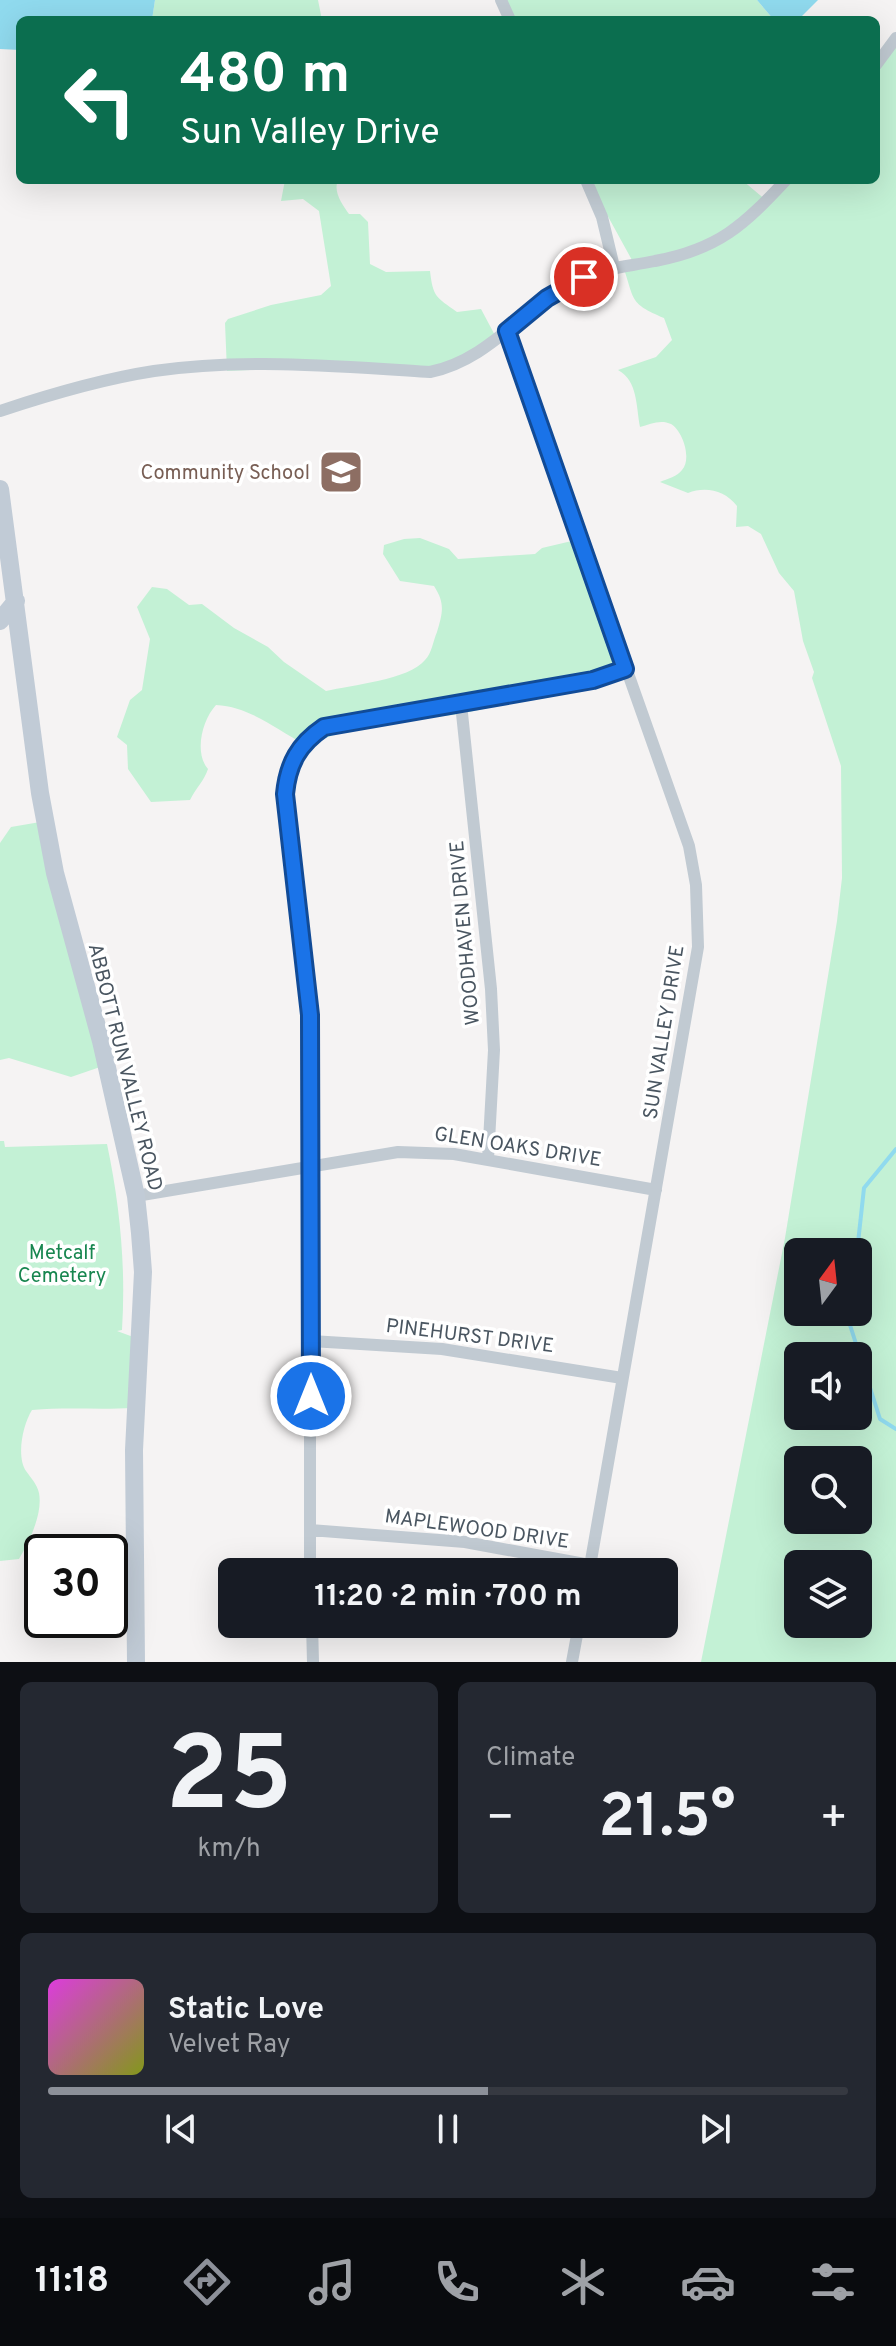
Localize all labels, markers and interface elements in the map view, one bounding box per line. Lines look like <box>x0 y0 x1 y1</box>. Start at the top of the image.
text: 480 m <box>180 42 350 112</box>
icon: left <box>48 48 152 152</box>
text: Sun Valley Drive <box>180 111 440 157</box>
pin <box>550 243 618 311</box>
icon: arrive <box>562 255 606 299</box>
school or university icon: Community School <box>317 448 365 496</box>
place label: Community School <box>140 461 310 487</box>
street label: WOODHAVEN DRIVE <box>445 839 487 1026</box>
street label: ABBOTT RUN VALLEY ROAD <box>81 941 167 1194</box>
street label: SUN VALLEY DRIVE <box>638 943 692 1121</box>
street label: GLEN OAKS DRIVE <box>432 1122 603 1174</box>
north arrow <box>784 1238 872 1326</box>
map controls <box>784 1238 872 1638</box>
park label: Metcalf Cemetery <box>18 1241 106 1290</box>
street label: PINEHURST DRIVE <box>384 1314 555 1360</box>
button: sound <box>784 1342 872 1430</box>
position arrow <box>269 1354 353 1438</box>
button: search <box>784 1446 872 1534</box>
street label: MAPLEWOOD DRIVE <box>383 1504 571 1556</box>
speed limit sign: 30 <box>24 1534 128 1638</box>
button: layers <box>784 1550 872 1638</box>
text: 11:20 · 2 min · 700 m <box>314 1579 582 1616</box>
text: 25 <box>165 1715 293 1847</box>
text: Climate <box>486 1742 575 1775</box>
text: 21.5° <box>598 1782 736 1858</box>
text: − <box>486 1792 514 1848</box>
text: + <box>820 1792 848 1848</box>
text: km/h <box>197 1833 261 1866</box>
text: Static Love <box>168 1992 324 2029</box>
text: Velvet Ray <box>168 2029 291 2062</box>
icon: previous <box>159 2107 203 2151</box>
icon: pause <box>426 2107 470 2151</box>
icon: next <box>693 2107 737 2151</box>
icon: directions <box>179 2254 235 2310</box>
icon: music <box>304 2254 360 2310</box>
icon: phone <box>429 2254 485 2310</box>
icon: climate <box>555 2254 611 2310</box>
icon: car <box>680 2254 736 2310</box>
icon: filters <box>805 2254 861 2310</box>
text: 11:18 <box>35 2259 109 2305</box>

